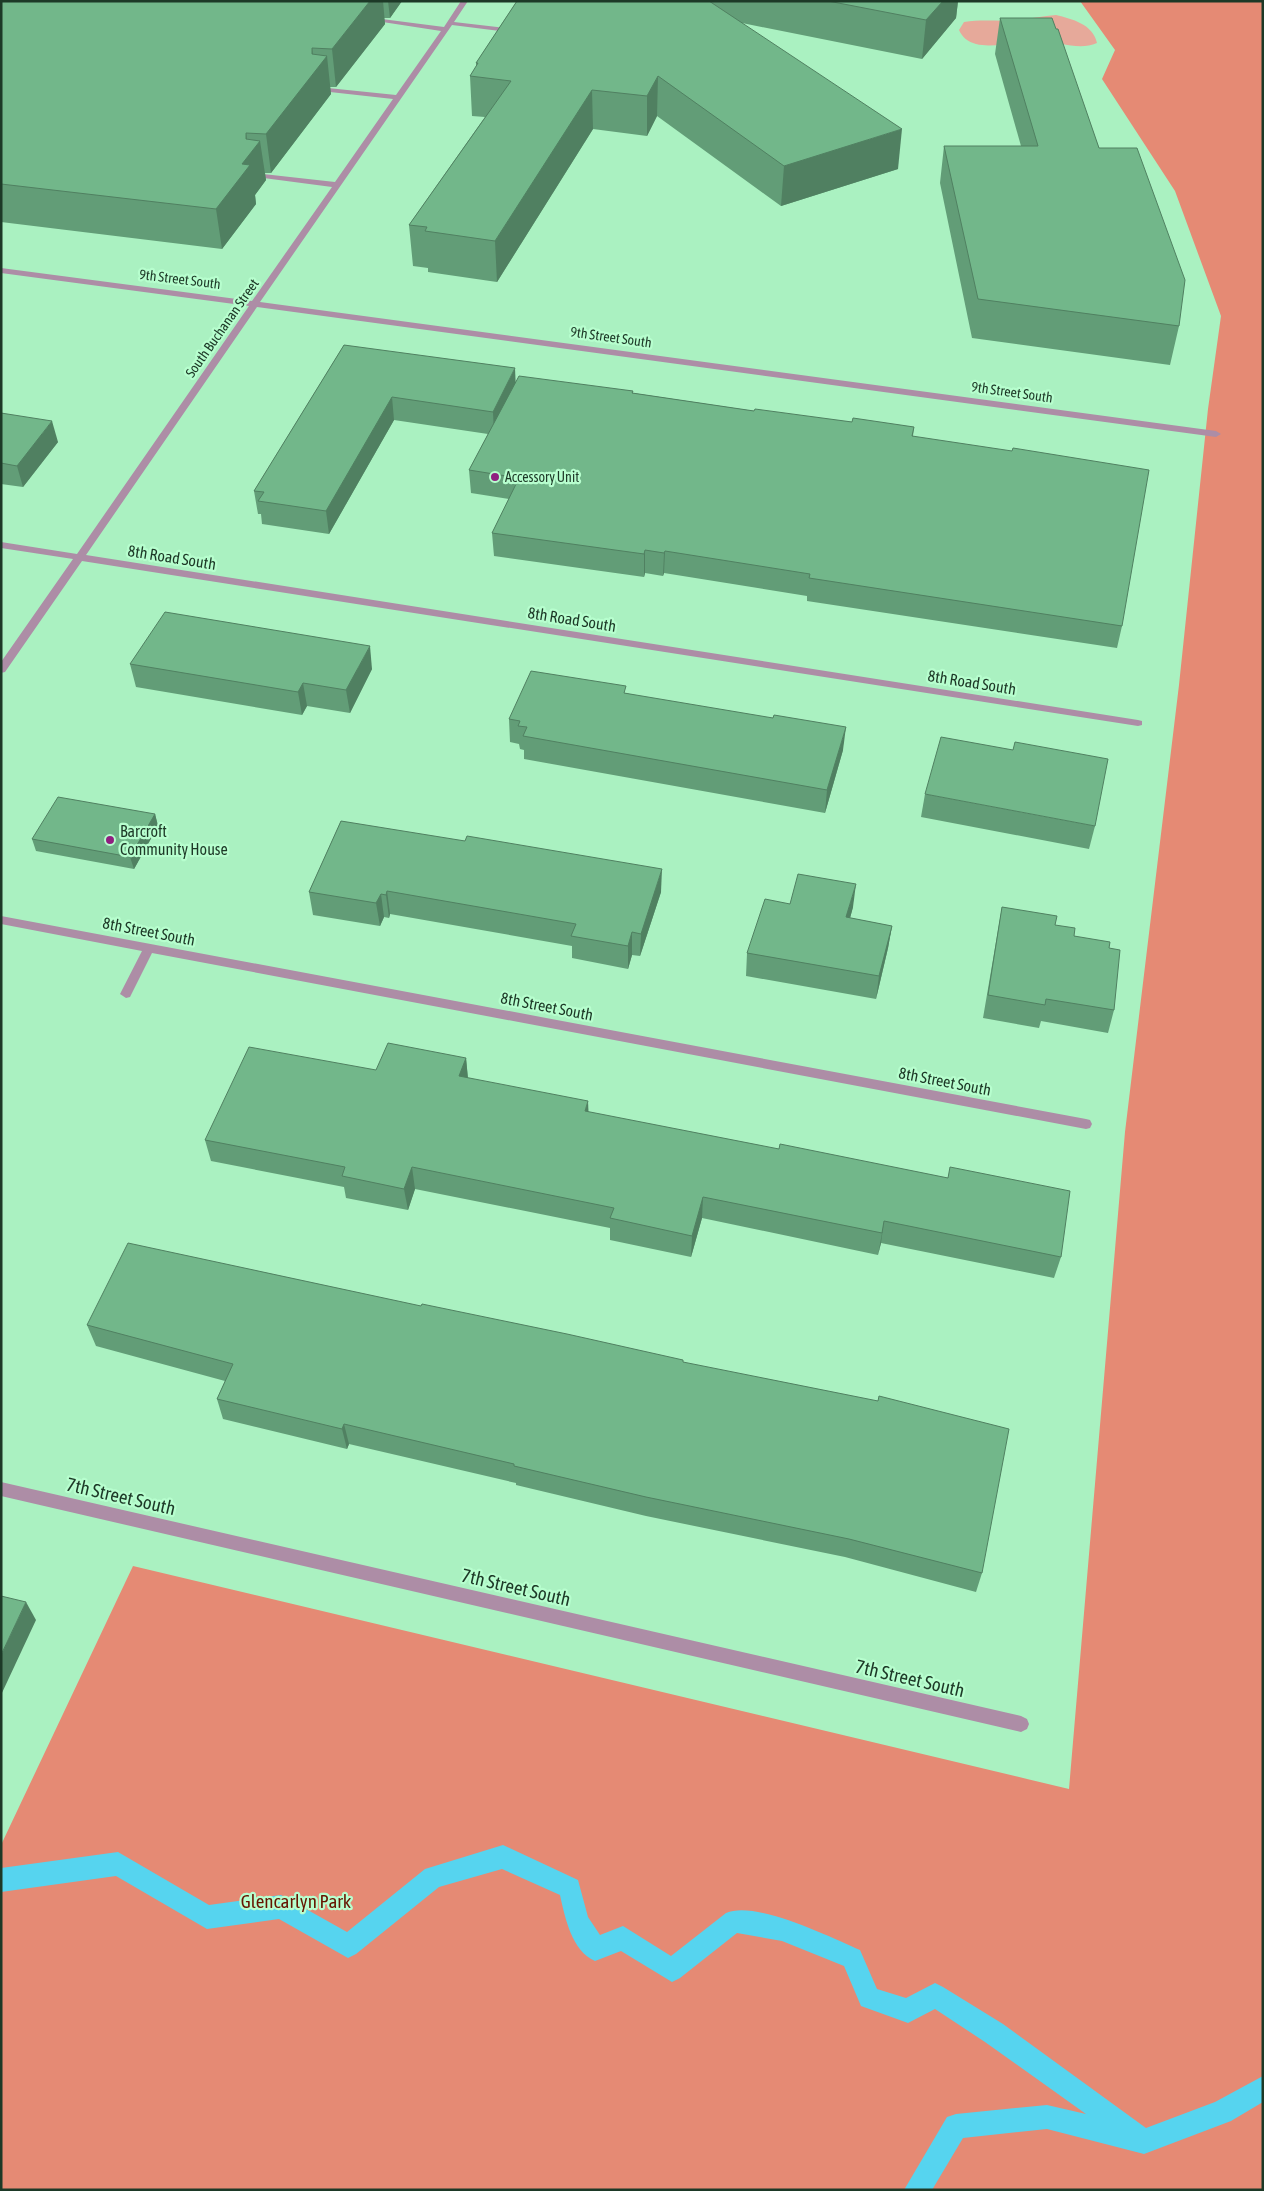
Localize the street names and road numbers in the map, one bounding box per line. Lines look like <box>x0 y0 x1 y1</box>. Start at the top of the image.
street label: 9th Street South <box>138 266 222 292</box>
street label: South Buchanan Street <box>182 276 262 380</box>
street label: 9th Street South <box>569 323 653 351</box>
street label: 9th Street South <box>970 378 1054 406</box>
street label: 8th Road South <box>127 541 217 573</box>
street label: 8th Road South <box>527 603 617 635</box>
street label: 8th Road South <box>927 666 1017 698</box>
street label: 8th Street South <box>101 913 197 949</box>
street label: 8th Street South <box>499 988 595 1024</box>
street label: 8th Street South <box>897 1063 993 1099</box>
street label: 7th Street South <box>64 1473 178 1519</box>
street label: 7th Street South <box>459 1564 573 1610</box>
street label: 7th Street South <box>853 1655 967 1701</box>

